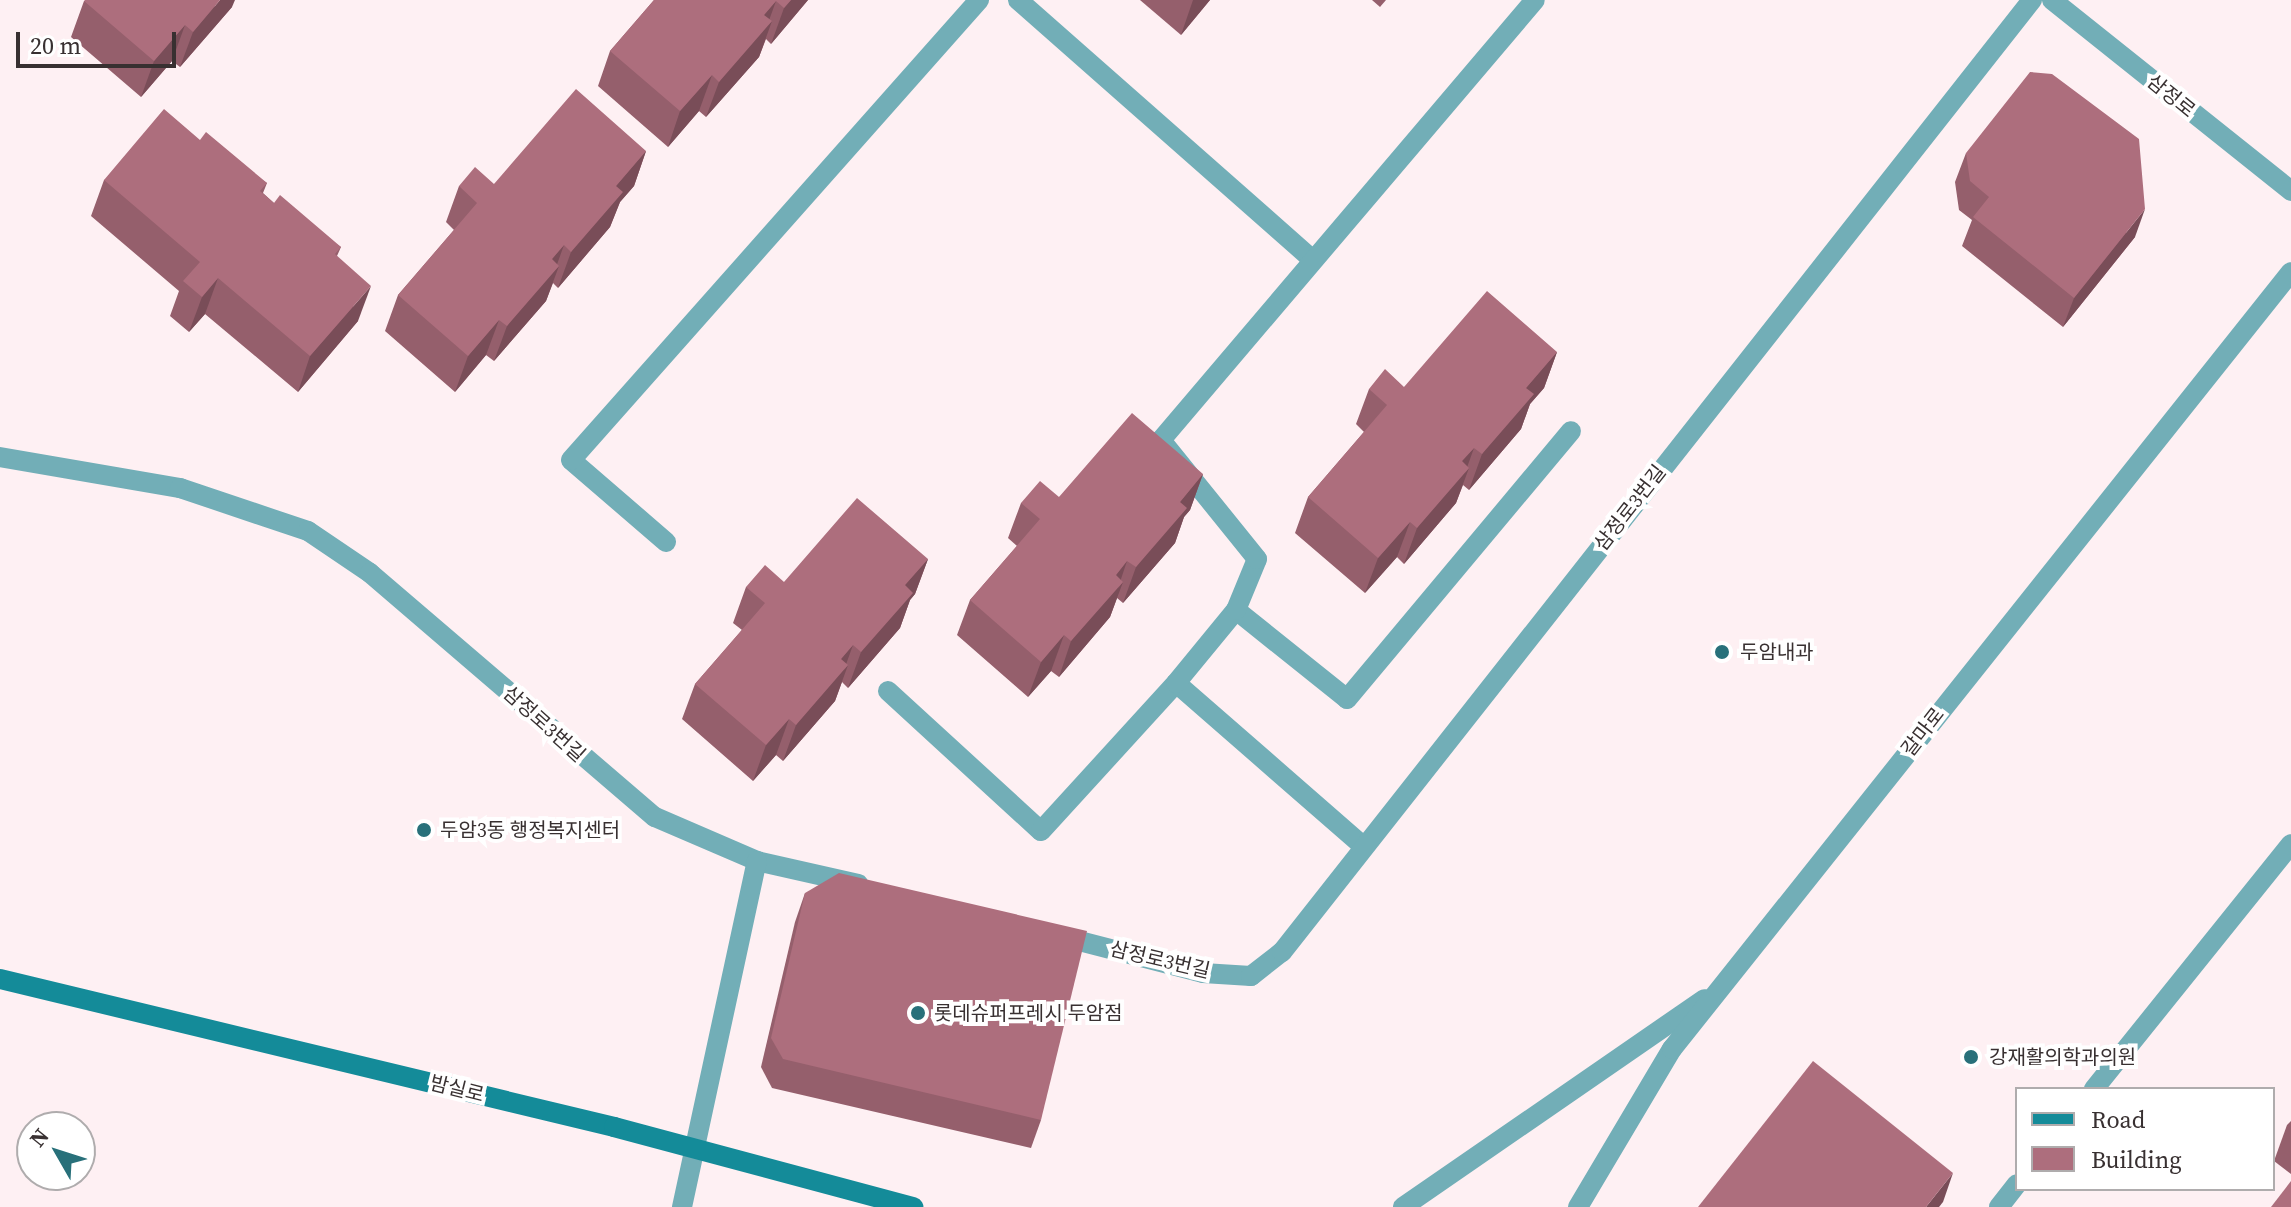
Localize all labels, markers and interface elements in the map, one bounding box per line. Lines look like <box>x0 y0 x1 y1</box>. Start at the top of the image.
scale bar <box>20 16 180 66</box>
text: 20 m <box>30 29 81 62</box>
street label: 삼정로 <box>2142 69 2200 123</box>
street label: 삼정로3번길 <box>1589 460 1671 556</box>
place label: 두암내과 <box>1740 640 1814 664</box>
marker: 두암내과 <box>1711 641 1733 663</box>
street label: 삼정로3번길 <box>498 681 590 767</box>
street label: 갈마로 <box>1897 703 1949 761</box>
place label: 두암3동 행정복지센터 <box>440 818 620 842</box>
marker: 두암3동 행정복지센터 <box>415 821 433 839</box>
street label: 삼정로3번길 <box>1108 937 1212 983</box>
place label: 롯데슈퍼프레시 두암점 <box>934 1001 1123 1025</box>
marker: 롯데슈퍼프레시 두암점 <box>909 1004 927 1022</box>
place label: 강재활의학과의원 <box>1989 1045 2136 1069</box>
marker: 강재활의학과의원 <box>1960 1046 1982 1068</box>
street label: 밤실로 <box>427 1071 487 1107</box>
legend <box>2015 1087 2275 1191</box>
text: Road <box>2091 1103 2145 1136</box>
north arrow <box>16 1111 96 1191</box>
text: N <box>22 1121 56 1153</box>
text: Building <box>2091 1143 2182 1176</box>

